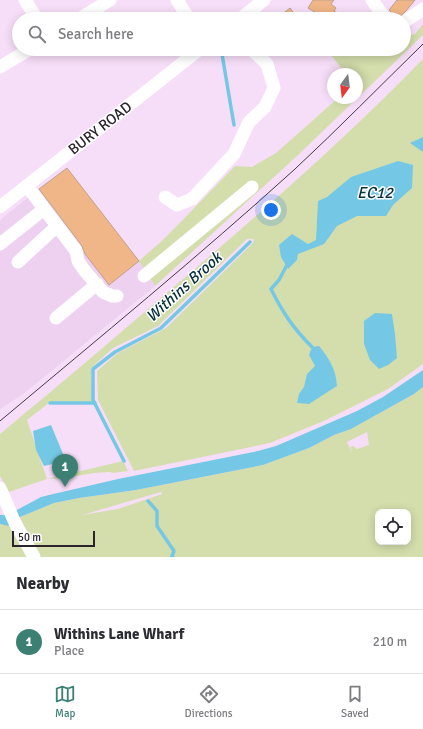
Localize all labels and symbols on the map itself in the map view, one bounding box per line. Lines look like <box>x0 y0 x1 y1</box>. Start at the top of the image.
north arrow <box>327 68 363 104</box>
street label: BURY ROAD <box>65 98 135 158</box>
water label: EC12 <box>357 183 394 203</box>
your location <box>261 200 281 220</box>
water label: Withins Brook <box>142 246 228 326</box>
pin: 1 <box>52 454 78 487</box>
scale bar <box>12 529 95 548</box>

